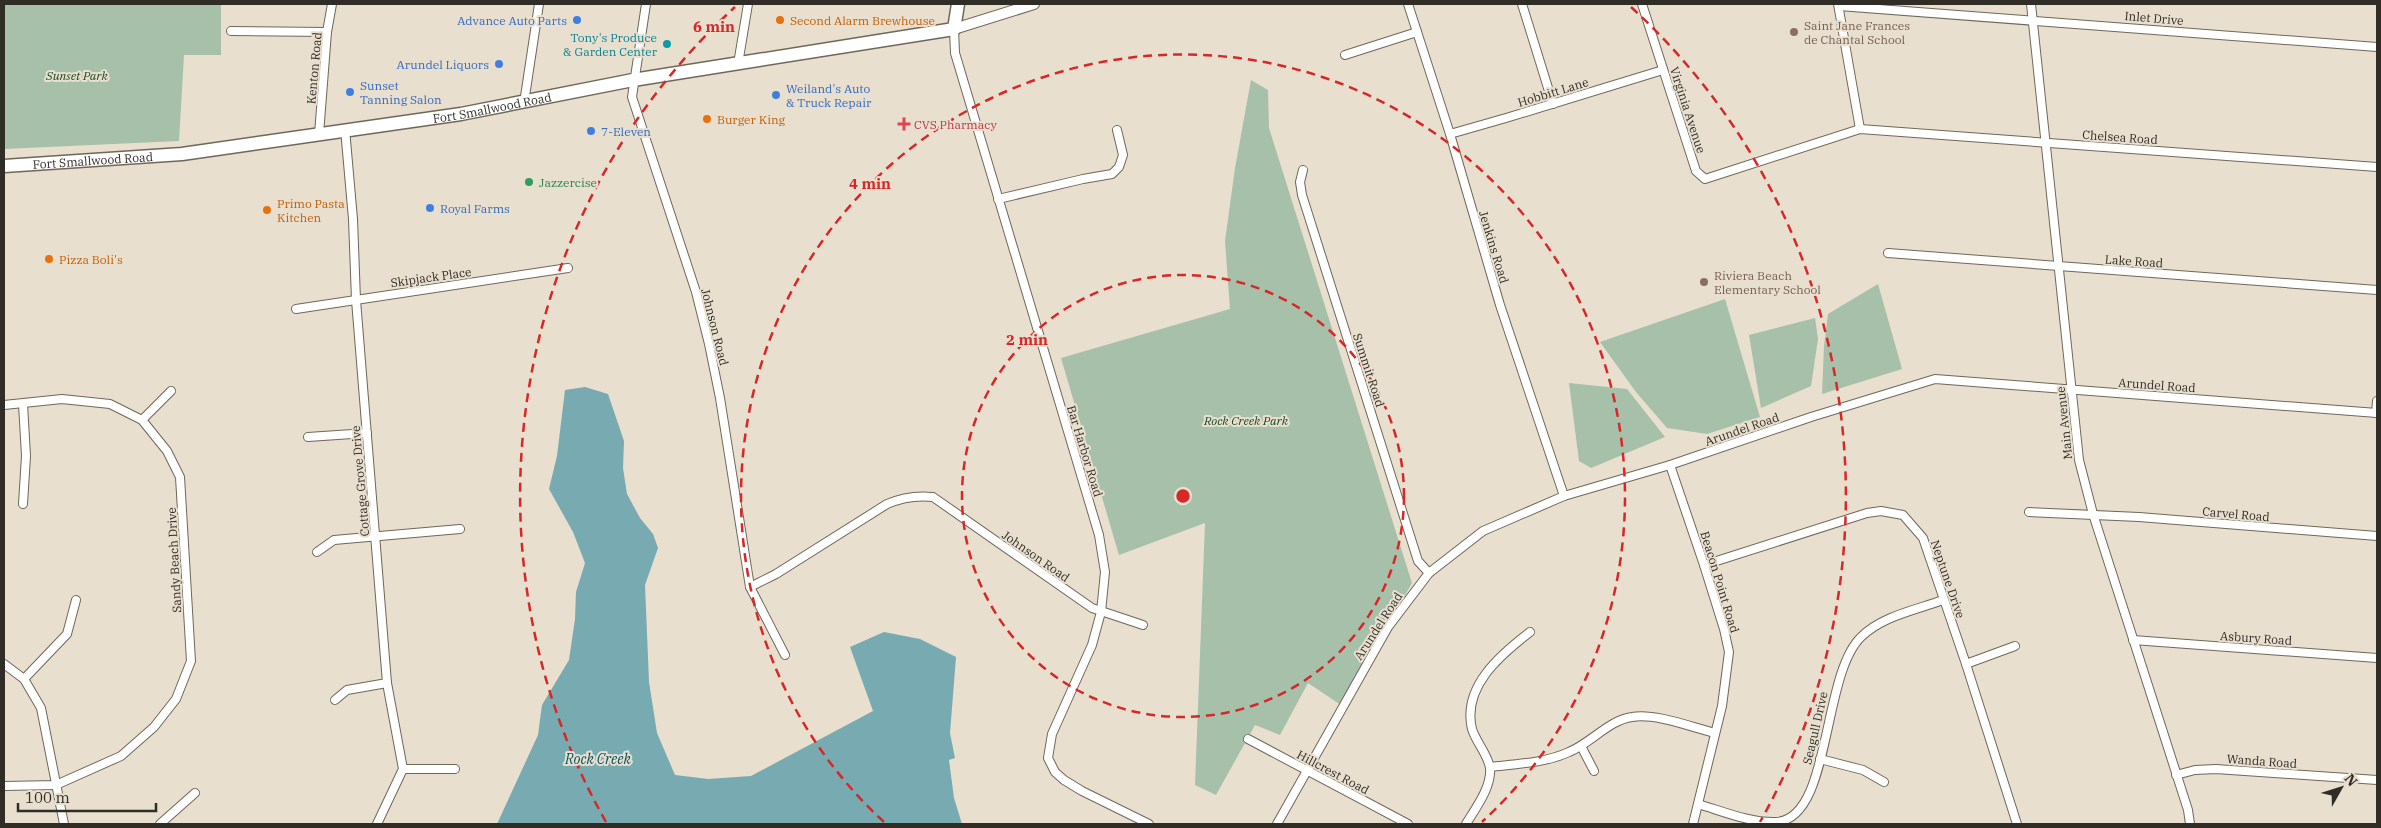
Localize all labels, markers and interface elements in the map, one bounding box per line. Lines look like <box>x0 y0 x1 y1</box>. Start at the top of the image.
street label: Inlet Drive <box>2124 8 2184 28</box>
place label: Advance Auto Parts <box>457 13 567 28</box>
place label: Second Alarm Brewhouse <box>790 13 935 28</box>
marker: Advance Auto Parts <box>571 14 583 26</box>
marker: Second Alarm Brewhouse <box>774 14 786 26</box>
text: 6 min <box>693 17 735 36</box>
place label: Saint Jane Frances de Chantal School <box>1804 18 1910 47</box>
marker: Saint Jane Frances de Chantal School <box>1788 26 1800 38</box>
place label: Tony's Produce & Garden Center <box>563 30 658 59</box>
street label: Kenton Road <box>303 31 325 105</box>
marker: Tony's Produce & Garden Center <box>661 38 673 50</box>
place label: Arundel Liquors <box>397 57 489 72</box>
marker: Arundel Liquors <box>493 58 505 70</box>
street label: Virginia Avenue <box>1667 65 1709 155</box>
park label: Sunset Park <box>45 68 109 83</box>
street label: Hobbitt Lane <box>1516 74 1590 110</box>
place label: Sunset Tanning Salon <box>360 78 442 107</box>
place label: Weiland's Auto & Truck Repair <box>786 81 872 110</box>
marker: Sunset Tanning Salon <box>344 86 356 98</box>
street label: Fort Smallwood Road <box>432 89 553 125</box>
marker: Weiland's Auto & Truck Repair <box>770 89 782 101</box>
place label: Burger King <box>717 112 786 127</box>
marker: Burger King <box>701 113 713 125</box>
place label: CVS Pharmacy <box>914 117 998 132</box>
marker: CVS Pharmacy <box>898 118 910 130</box>
place label: 7-Eleven <box>601 124 651 139</box>
marker: 7-Eleven <box>585 125 597 137</box>
street label: Chelsea Road <box>2082 127 2158 147</box>
street label: Fort Smallwood Road <box>32 148 153 172</box>
text: 4 min <box>849 174 891 193</box>
place label: Jazzercise <box>539 175 597 190</box>
marker: Jazzercise <box>523 176 535 188</box>
place label: Primo Pasta Kitchen <box>277 196 345 225</box>
place label: Royal Farms <box>440 201 510 216</box>
marker: Royal Farms <box>424 202 436 214</box>
marker: Primo Pasta Kitchen <box>261 204 273 216</box>
street label: Jenkins Road <box>1476 209 1512 285</box>
street label: Lake Road <box>2104 251 2164 271</box>
place label: Pizza Boli's <box>59 252 123 267</box>
marker: Pizza Boli's <box>43 253 55 265</box>
street label: Skipjack Place <box>390 264 472 290</box>
place label: Riviera Beach Elementary School <box>1714 268 1821 297</box>
marker: Riviera Beach Elementary School <box>1698 276 1710 288</box>
street label: Johnson Road <box>698 287 732 367</box>
text: 2 min <box>1006 330 1048 349</box>
street label: Summit Road <box>1350 331 1388 409</box>
street label: Arundel Road <box>2118 375 2196 395</box>
street label: Main Avenue <box>2053 386 2075 460</box>
street label: Bar Harbor Road <box>1064 403 1106 499</box>
street label: Arundel Road <box>1703 409 1781 449</box>
park label: Rock Creek Park <box>1203 413 1289 428</box>
street label: Cottage Grove Drive <box>348 425 372 537</box>
centre of rings <box>1174 487 1192 505</box>
street label: Carvel Road <box>2202 504 2270 524</box>
street label: Sandy Beach Drive <box>164 507 184 613</box>
street label: Johnson Road <box>999 527 1073 585</box>
street label: Beacon Point Road <box>1697 529 1743 635</box>
street label: Neptune Drive <box>1928 538 1968 620</box>
street label: Arundel Road <box>1351 589 1405 663</box>
street label: Asbury Road <box>2219 628 2293 648</box>
street label: Seagull Drive <box>1799 690 1831 766</box>
street label: Hillcrest Road <box>1294 747 1372 797</box>
water label: Rock Creek <box>564 750 632 768</box>
street label: Wanda Road <box>2226 751 2298 771</box>
north arrow <box>2316 763 2366 813</box>
text: N <box>2341 770 2362 790</box>
scale bar <box>18 780 155 812</box>
text: 100 m <box>25 788 70 807</box>

